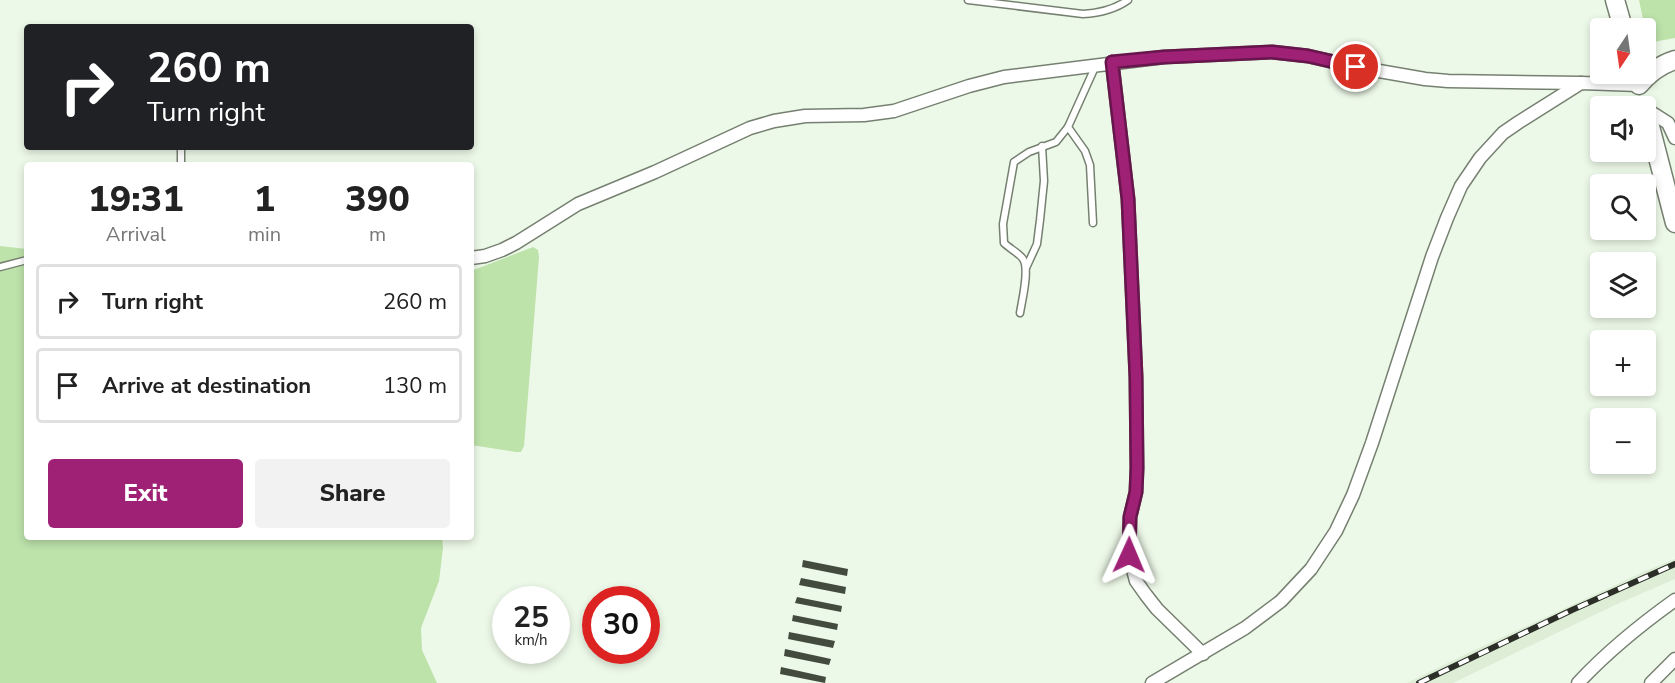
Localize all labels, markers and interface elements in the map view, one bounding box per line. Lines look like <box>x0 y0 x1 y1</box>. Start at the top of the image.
north arrow <box>1590 18 1656 84</box>
map controls <box>1590 18 1656 474</box>
text: 260 m <box>147 40 271 97</box>
pin <box>1330 41 1381 92</box>
icon: right <box>48 48 126 126</box>
icon: arrive <box>1339 50 1372 83</box>
text: Turn right <box>147 94 265 131</box>
button: sound <box>1590 96 1656 162</box>
button: search <box>1590 174 1656 240</box>
text: 19:31 <box>88 175 184 224</box>
text: 1 <box>254 175 275 224</box>
text: 390 <box>345 175 410 224</box>
text: Arrival <box>106 221 166 248</box>
text: min <box>248 221 281 248</box>
text: m <box>369 221 386 248</box>
button: layers <box>1590 252 1656 318</box>
icon: right <box>51 285 84 318</box>
text: Turn right <box>102 287 203 317</box>
text: 260 m <box>383 287 447 317</box>
button: + <box>1590 330 1656 396</box>
icon: arrive <box>51 369 84 402</box>
text: Arrive at destination <box>102 371 311 401</box>
text: 130 m <box>383 371 447 401</box>
button: − <box>1590 408 1656 474</box>
button: Exit <box>48 459 243 528</box>
button: Share <box>255 459 450 528</box>
position arrow <box>1097 523 1161 587</box>
speed limit sign: 30 <box>582 586 660 664</box>
text: 25 <box>513 597 549 638</box>
text: km/h <box>514 630 548 650</box>

